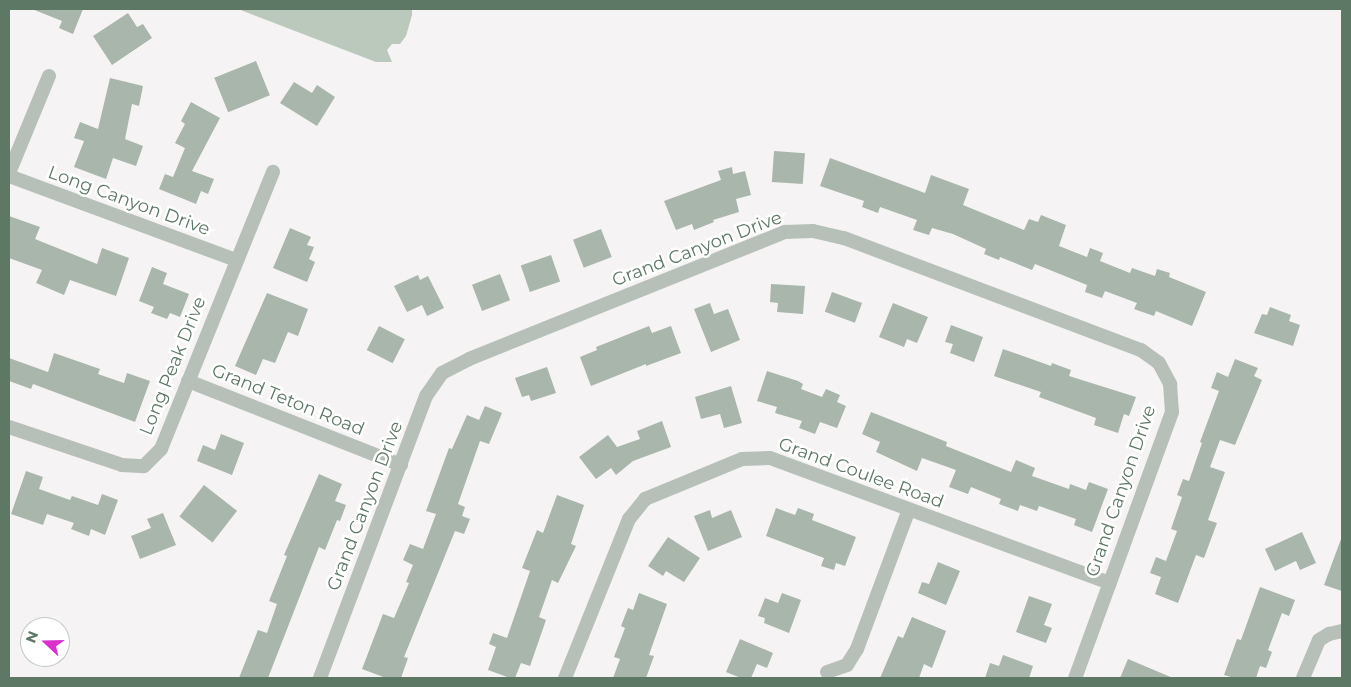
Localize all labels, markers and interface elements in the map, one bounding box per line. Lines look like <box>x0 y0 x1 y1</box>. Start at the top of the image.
street label: Long Canyon Drive <box>45 162 213 240</box>
street label: Grand Canyon Drive <box>609 207 785 291</box>
street label: Long Peak Drive <box>135 294 211 438</box>
street label: Grand Teton Road <box>209 360 367 440</box>
street label: Grand Canyon Drive <box>1081 402 1161 580</box>
street label: Grand Canyon Drive <box>323 418 407 594</box>
street label: Grand Coulee Road <box>775 433 947 513</box>
north arrow <box>20 617 70 667</box>
text: N <box>22 628 42 645</box>

